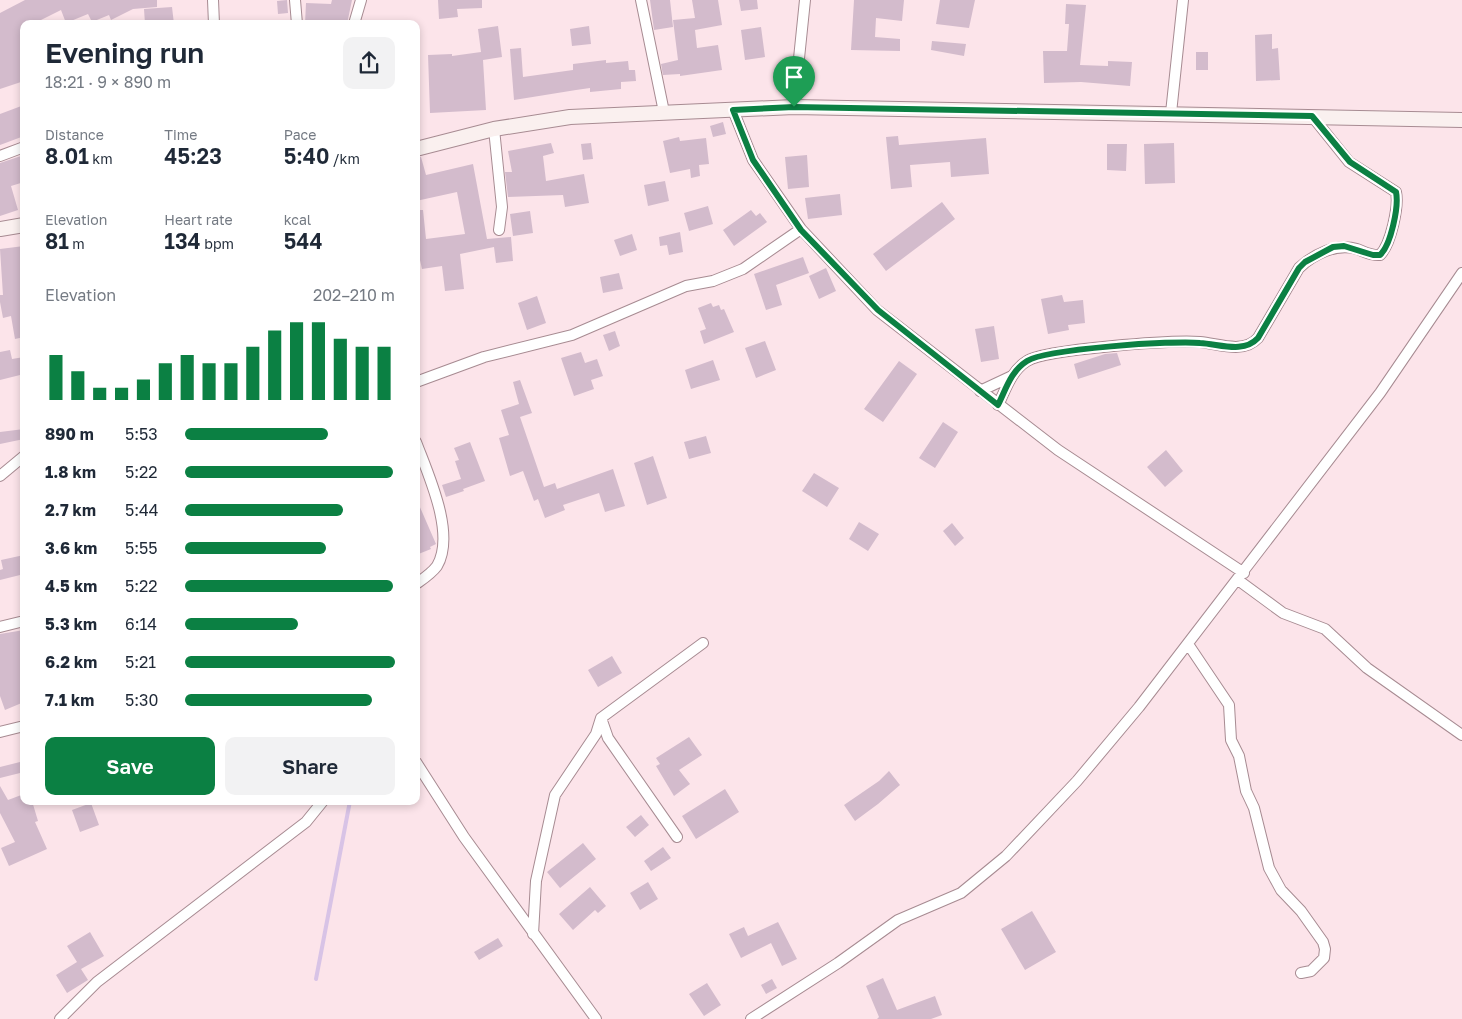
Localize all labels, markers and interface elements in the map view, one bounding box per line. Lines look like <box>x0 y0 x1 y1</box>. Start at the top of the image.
text: Evening run <box>45 36 204 69</box>
button: share <box>343 37 395 89</box>
pin <box>773 56 815 107</box>
icon: arrive <box>780 63 808 91</box>
text: 18:21 · 9 × 890 m <box>45 72 171 92</box>
text: Distance <box>45 126 104 143</box>
text: Time <box>164 126 197 143</box>
text: Pace <box>284 126 316 143</box>
text: 8.01 <box>45 143 89 169</box>
text: 45:23 <box>164 143 222 169</box>
text: 5:40 <box>284 143 329 169</box>
text: km <box>89 150 113 167</box>
text: /km <box>329 150 360 167</box>
text: Elevation <box>45 211 107 228</box>
text: Heart rate <box>164 211 233 228</box>
text: kcal <box>284 211 311 228</box>
text: 81 <box>45 228 69 254</box>
text: 134 <box>164 228 201 254</box>
text: 544 <box>284 228 323 254</box>
text: m <box>69 235 85 252</box>
text: bpm <box>201 235 234 252</box>
text: Elevation <box>45 285 116 305</box>
text: 202–210 m <box>313 285 395 305</box>
text: 890 m <box>45 424 94 444</box>
text: 5:53 <box>125 424 158 444</box>
text: 1.8 km <box>45 462 96 482</box>
text: 5:22 <box>125 462 158 482</box>
text: 2.7 km <box>45 500 96 520</box>
text: 5:44 <box>125 500 159 520</box>
text: 3.6 km <box>45 538 97 558</box>
text: 5:55 <box>125 538 158 558</box>
text: 4.5 km <box>45 576 97 596</box>
text: 5:22 <box>125 576 158 596</box>
text: 5.3 km <box>45 614 97 634</box>
text: 6:14 <box>125 614 157 634</box>
text: 6.2 km <box>45 652 97 672</box>
text: 5:21 <box>125 652 156 672</box>
text: 7.1 km <box>45 690 94 710</box>
text: 5:30 <box>125 690 158 710</box>
button: Save <box>45 737 215 795</box>
button: Share <box>225 737 395 795</box>

